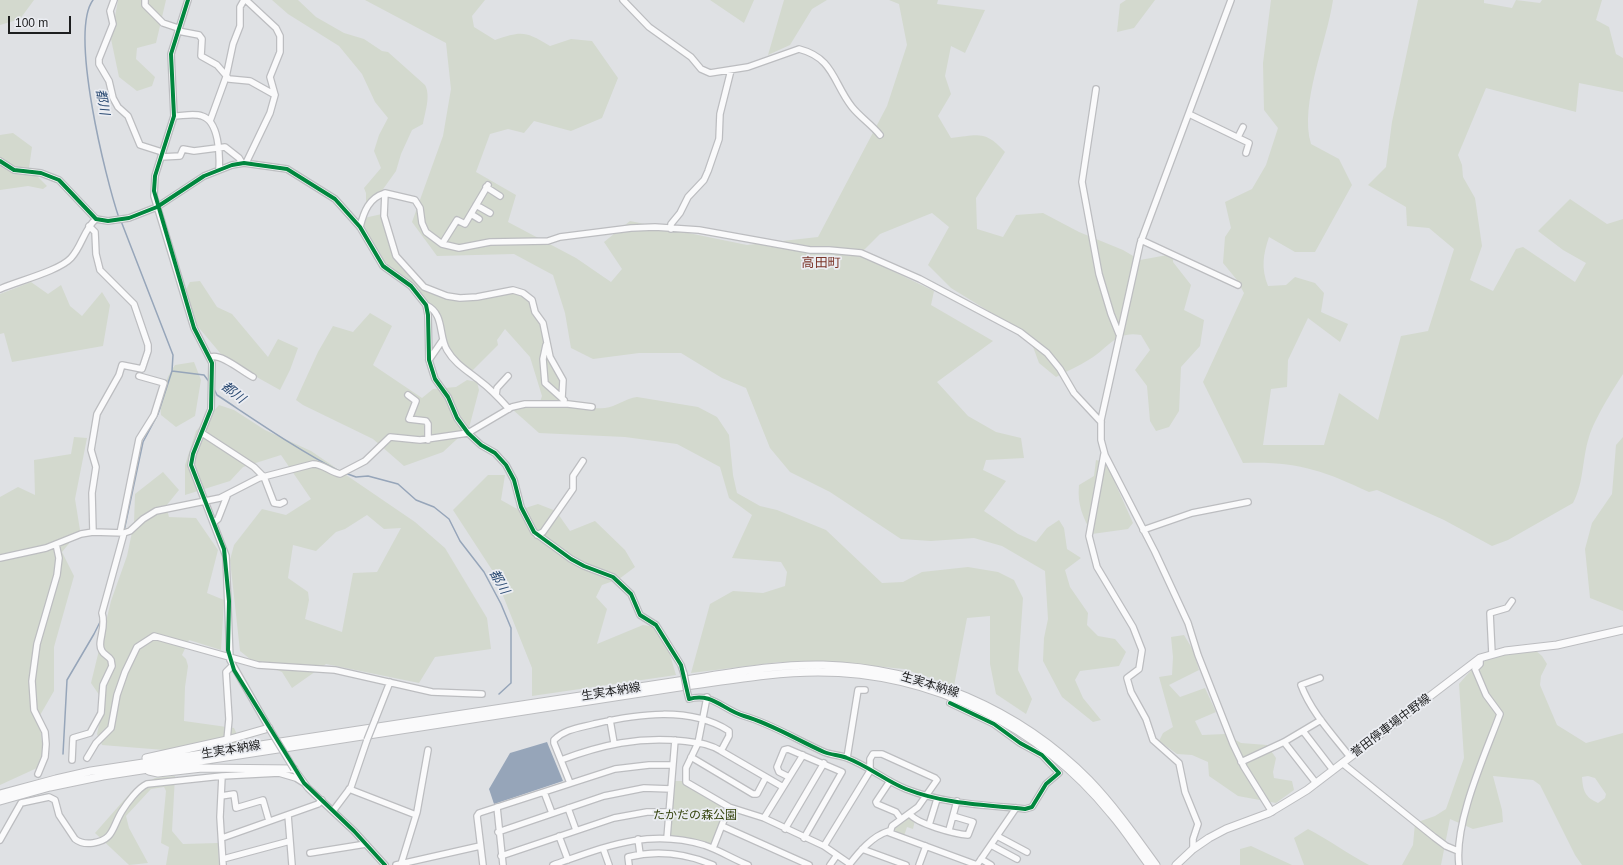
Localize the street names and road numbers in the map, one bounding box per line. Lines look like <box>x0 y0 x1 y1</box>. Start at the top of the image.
street label: 生実本納線 <box>899 669 961 701</box>
street label: 生実本納線 <box>580 680 642 704</box>
street label: 誉田停車場中野線 <box>1348 691 1434 761</box>
street label: 生実本納線 <box>200 738 262 762</box>

